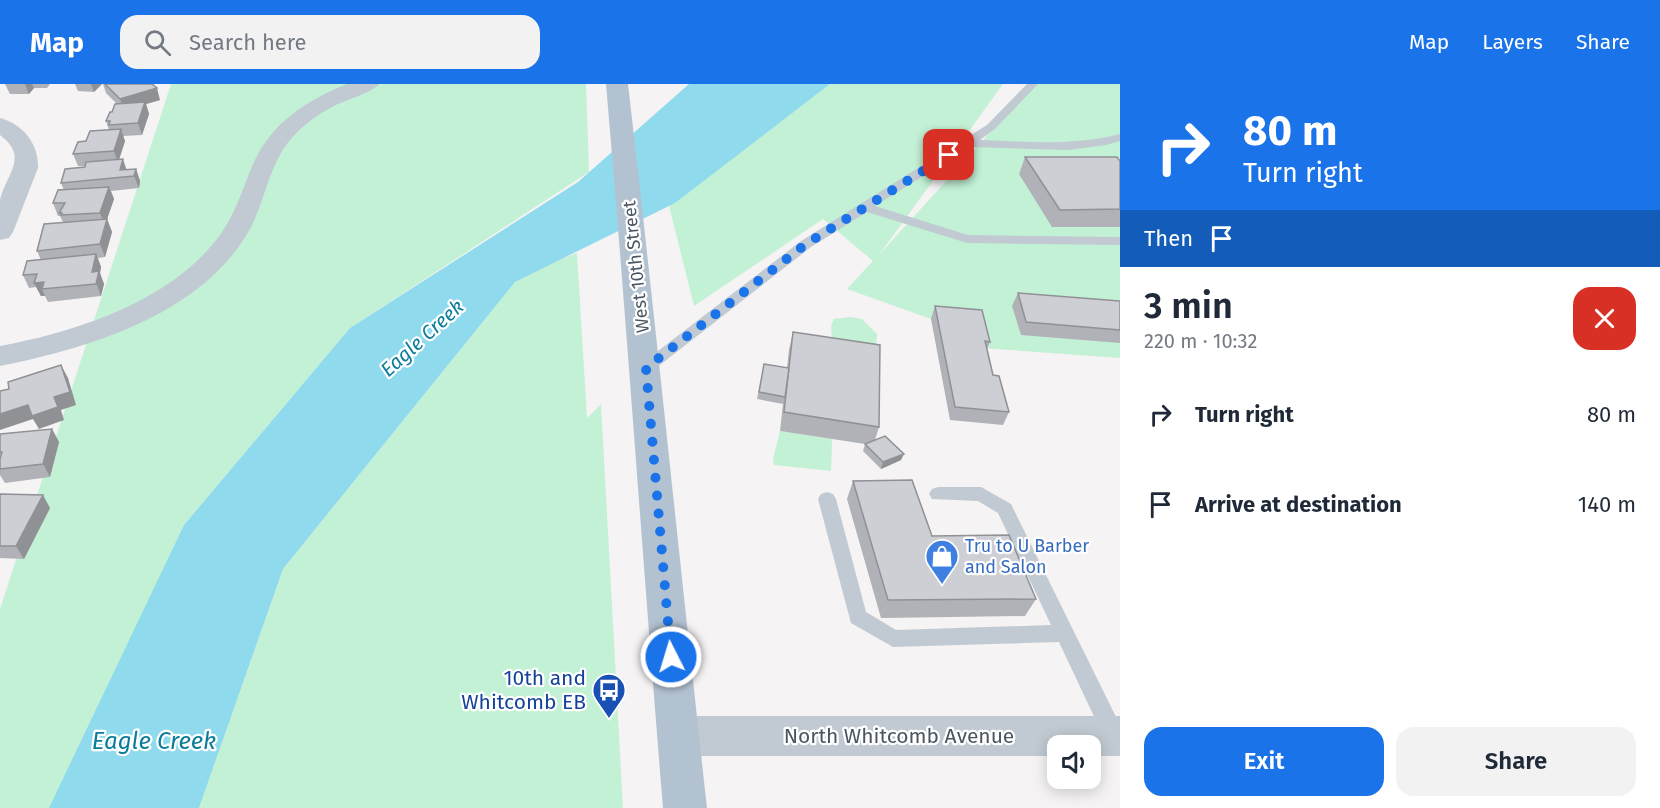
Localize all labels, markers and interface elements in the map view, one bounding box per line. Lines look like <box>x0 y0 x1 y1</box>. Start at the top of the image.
search box <box>120 15 540 69</box>
text: Map <box>30 26 84 59</box>
icon: search <box>141 26 174 59</box>
text: Search here <box>189 29 307 56</box>
text: Map <box>1409 29 1449 55</box>
text: Layers <box>1482 29 1543 55</box>
text: Share <box>1576 29 1630 55</box>
text: 80 m <box>1243 106 1337 156</box>
icon: right <box>1144 108 1222 186</box>
pin <box>923 129 974 180</box>
icon: arrive <box>932 138 965 171</box>
text: Turn right <box>1243 157 1363 189</box>
street label: West 10th Street <box>618 199 654 334</box>
icon: arrive <box>1205 222 1238 255</box>
text: Then <box>1144 225 1193 252</box>
text: 3 min <box>1144 284 1233 328</box>
button: close <box>1573 287 1636 350</box>
water label: Eagle Creek <box>375 294 469 382</box>
text: 220 m · 10:32 <box>1144 329 1257 353</box>
icon: right <box>1144 398 1177 431</box>
text: Turn right <box>1195 401 1294 428</box>
text: 80 m <box>1587 401 1636 428</box>
icon: arrive <box>1144 488 1177 521</box>
text: Arrive at destination <box>1195 491 1402 518</box>
text: 140 m <box>1578 491 1636 518</box>
place label: Tru to U Barber and Salon <box>965 535 1089 578</box>
shop icon: Tru to U Barber and Salon <box>924 538 960 585</box>
position arrow <box>639 625 703 689</box>
place label: 10th and Whitcomb EB <box>461 665 586 715</box>
bus stop icon: 10th and Whitcomb EB <box>591 672 627 719</box>
street label: North Whitcomb Avenue <box>784 723 1014 749</box>
water label: Eagle Creek <box>92 727 216 755</box>
button: Exit <box>1144 727 1384 796</box>
button: Share <box>1396 727 1636 796</box>
map controls <box>1047 735 1101 789</box>
button: sound <box>1047 735 1101 789</box>

